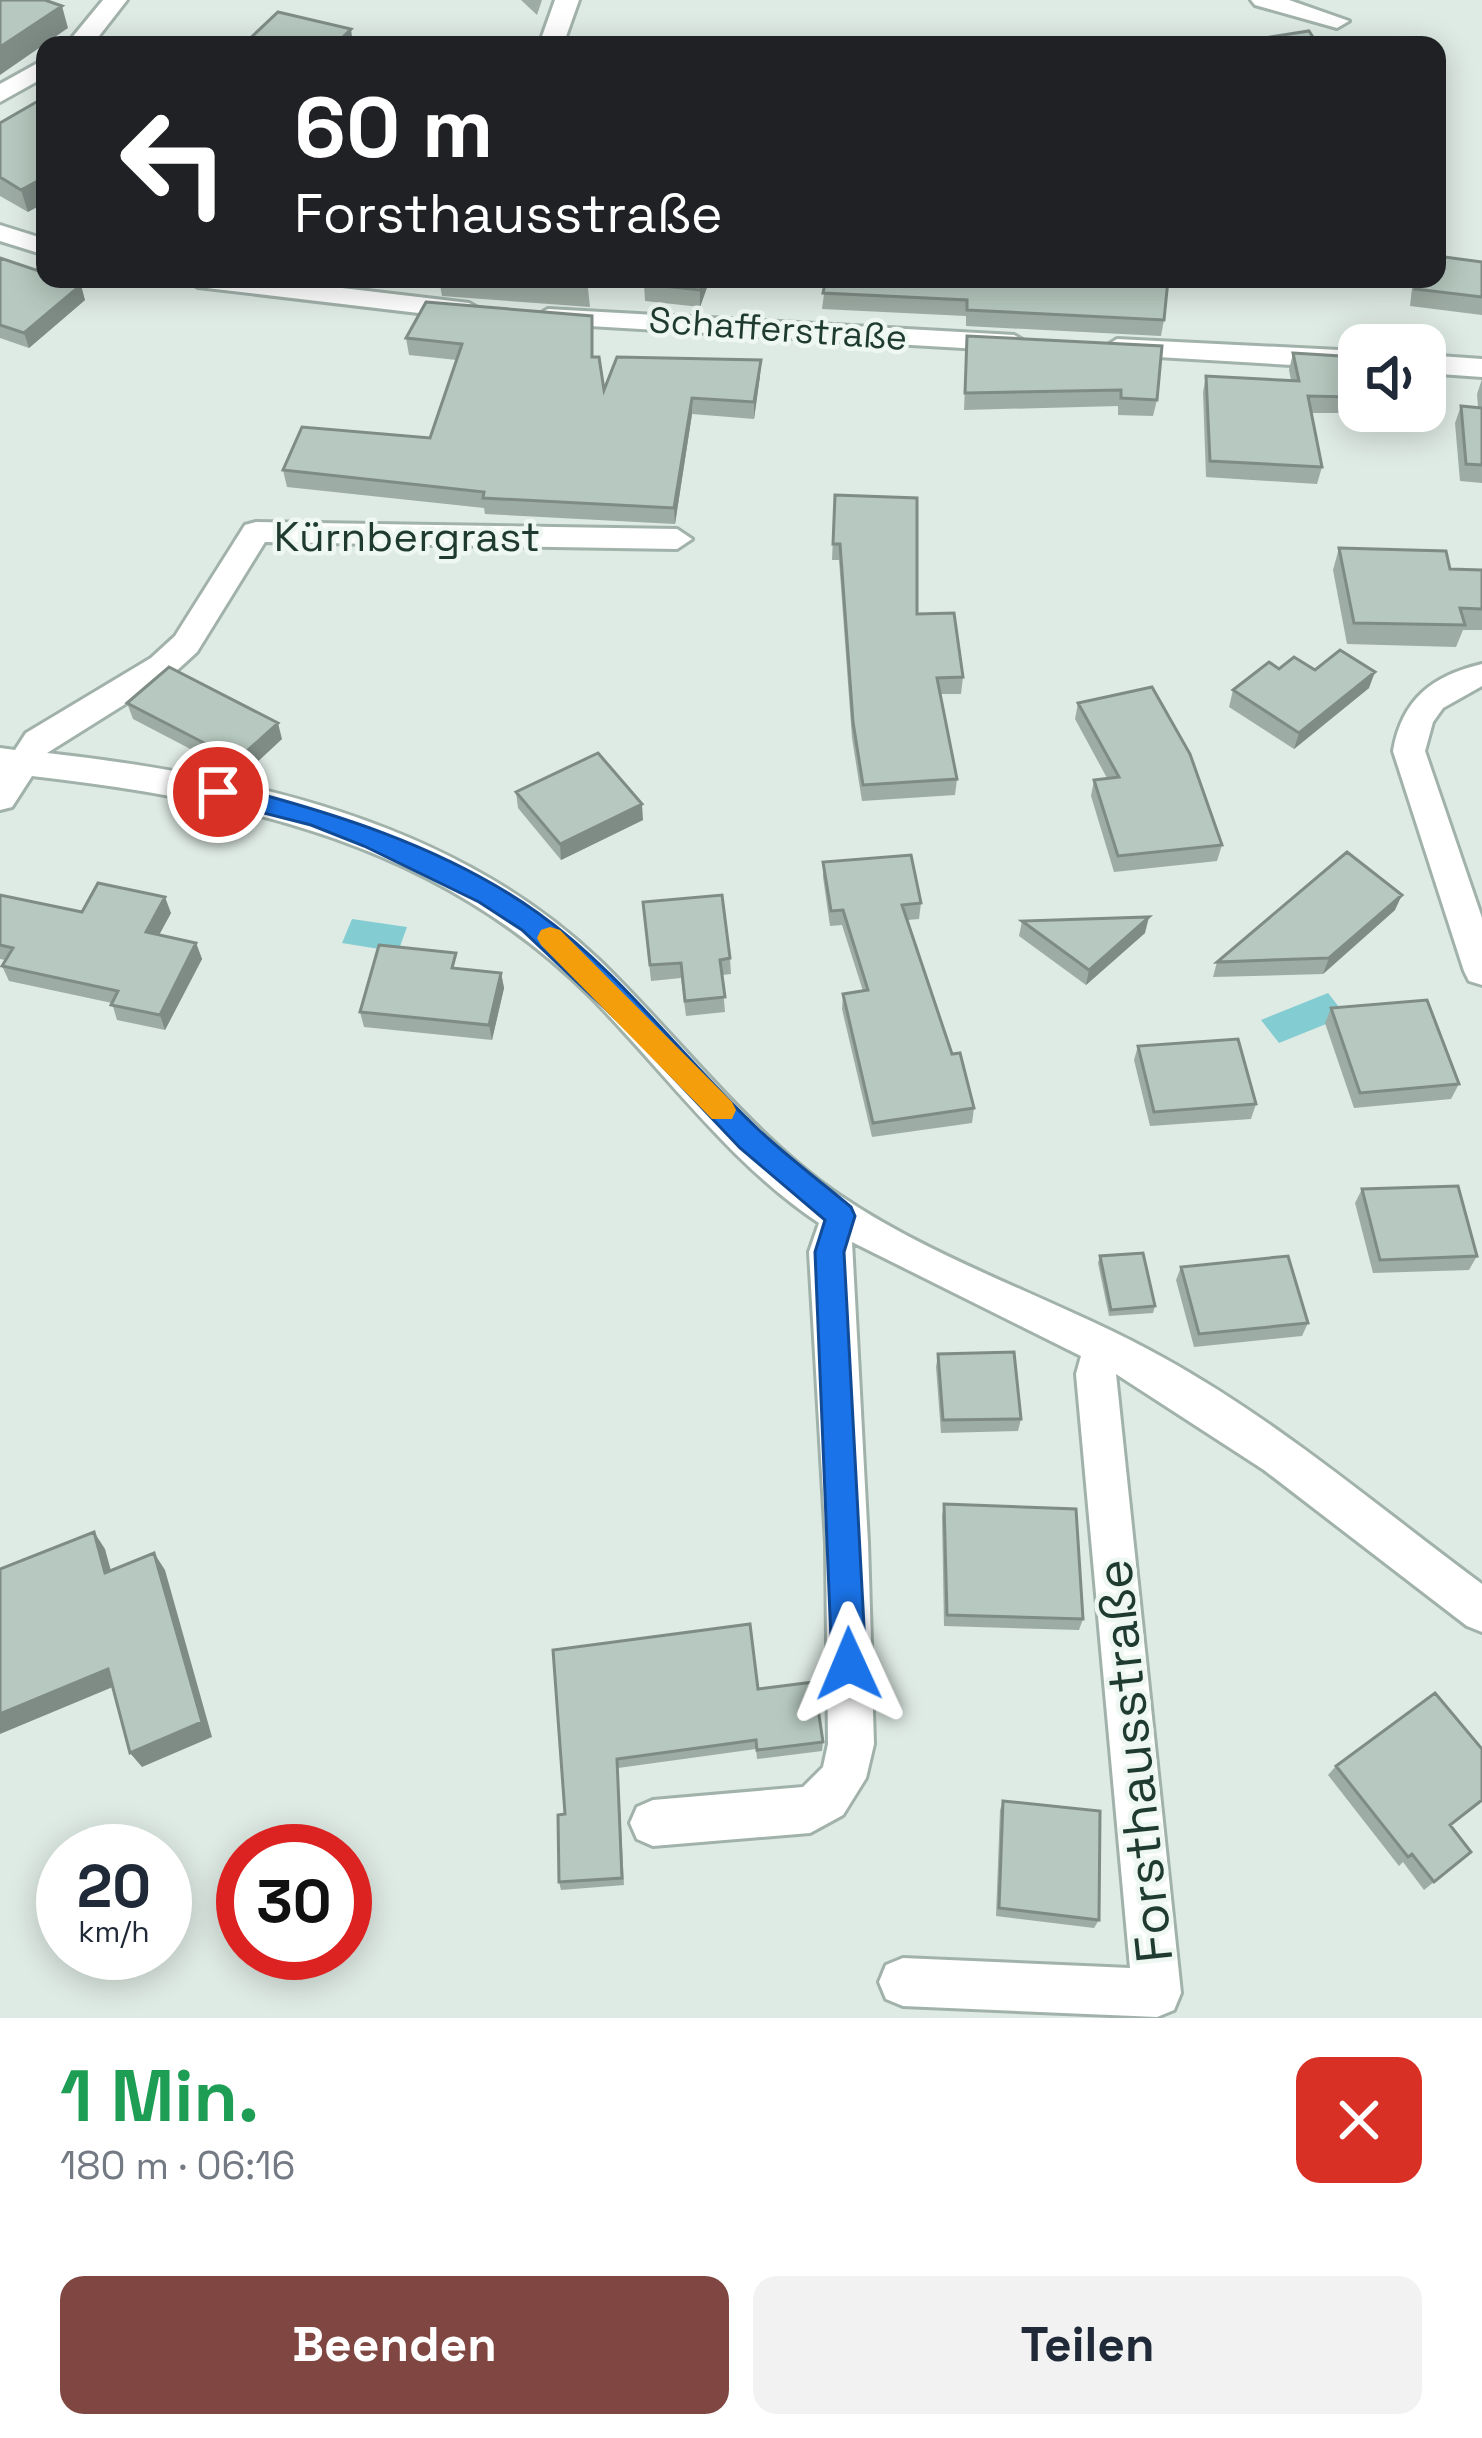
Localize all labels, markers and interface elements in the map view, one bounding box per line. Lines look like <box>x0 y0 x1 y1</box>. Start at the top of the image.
text: 60 m <box>294 74 493 182</box>
icon: left <box>96 84 252 240</box>
text: Forsthausstraße <box>294 179 723 248</box>
street label: Schafferstraße <box>647 297 909 361</box>
map controls <box>1338 324 1446 432</box>
button: sound <box>1338 324 1446 432</box>
street label: Kürnbergrast <box>274 510 540 563</box>
pin <box>167 741 269 843</box>
icon: arrive <box>185 759 251 825</box>
street label: Forsthausstraße <box>1081 1556 1187 1966</box>
position arrow <box>786 1601 912 1727</box>
speed limit sign: 30 <box>216 1824 372 1980</box>
text: 20 <box>77 1848 151 1925</box>
text: km/h <box>78 1912 150 1951</box>
text: 1 Min. <box>60 2050 259 2142</box>
button: close <box>1296 2057 1422 2183</box>
text: 180 m · 06:16 <box>60 2141 295 2190</box>
button: Beenden <box>60 2276 729 2414</box>
button: Teilen <box>753 2276 1422 2414</box>

